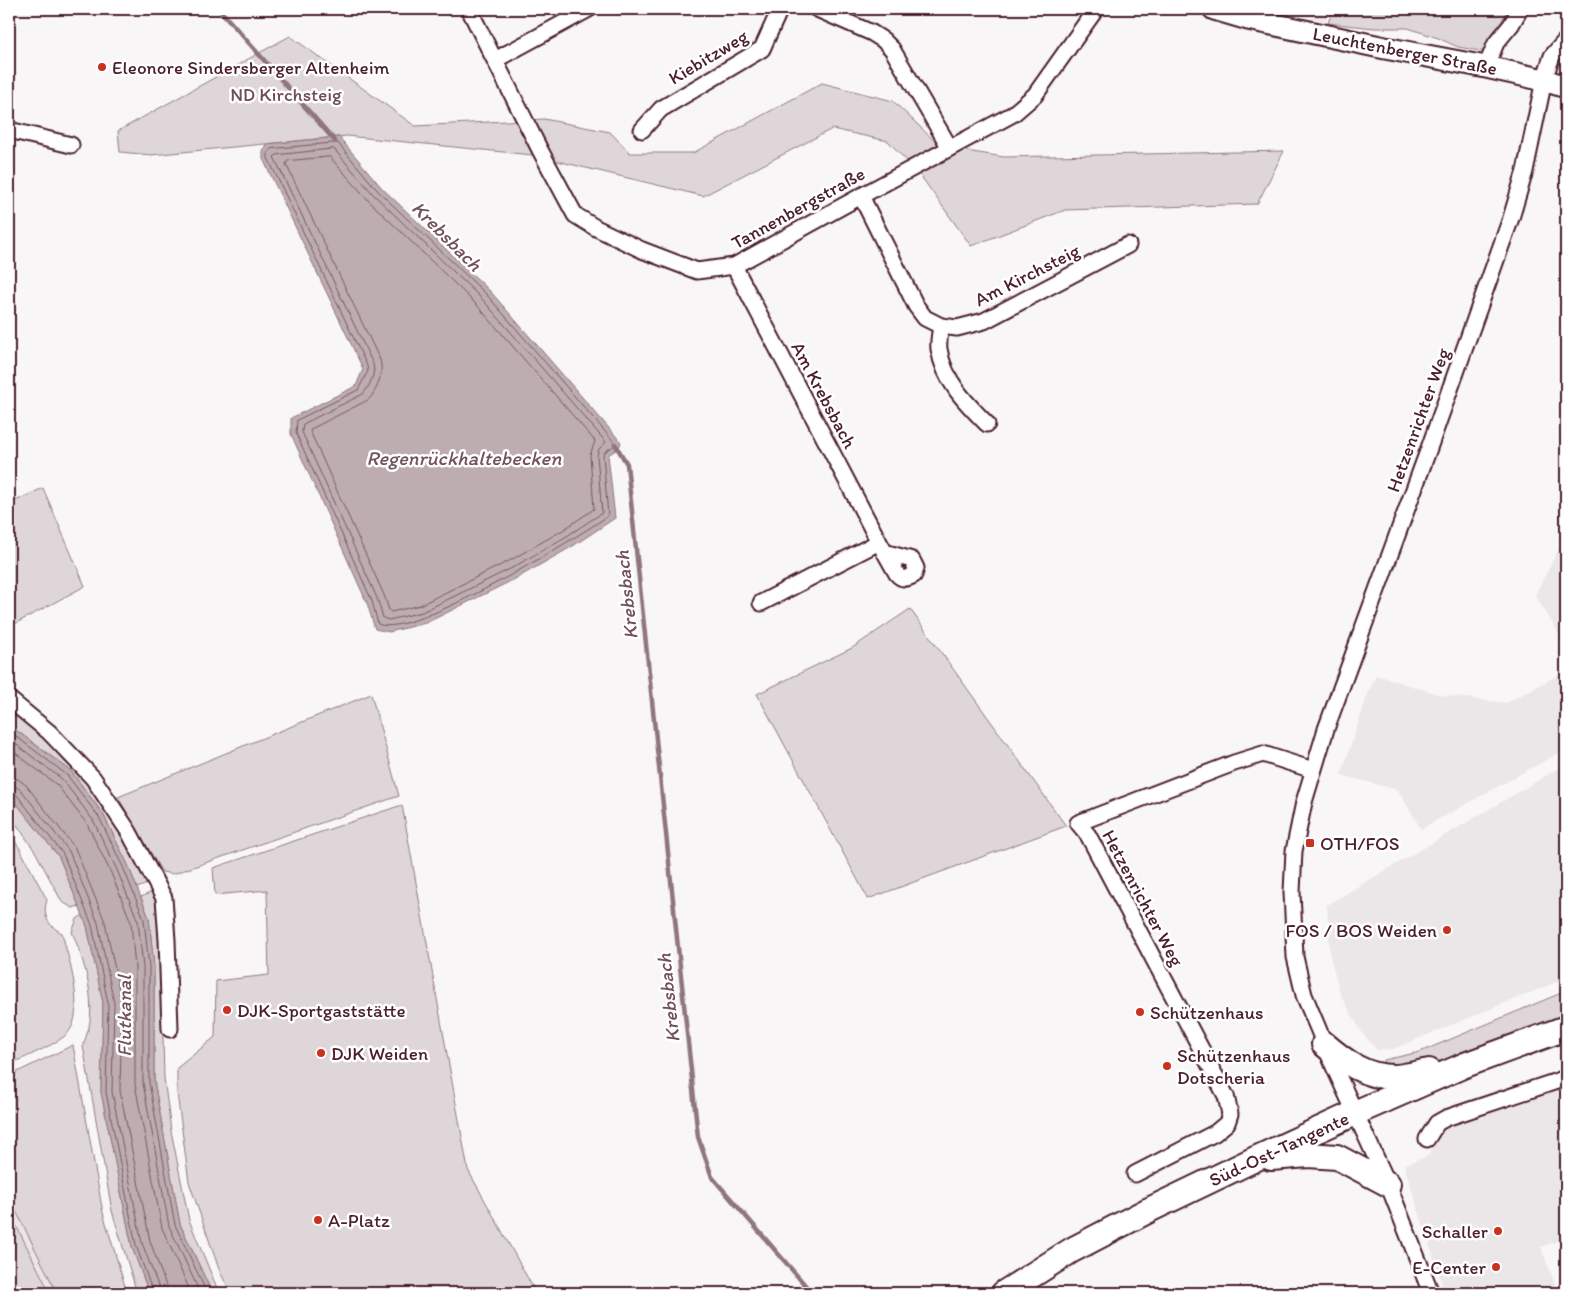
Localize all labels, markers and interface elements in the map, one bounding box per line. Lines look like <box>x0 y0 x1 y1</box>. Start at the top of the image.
street label: Leuchtenberger Straße <box>1311 22 1499 80</box>
street label: Kiebitzweg <box>664 24 752 90</box>
place label: Eleonore Sindersberger Altenheim <box>112 56 390 79</box>
marker: Eleonore Sindersberger Altenheim <box>96 61 108 73</box>
park label: ND Kirchsteig <box>230 83 342 106</box>
street label: Tannenbergstraße <box>727 162 869 254</box>
water label: Krebsbach <box>407 196 487 276</box>
street label: Am Kirchsteig <box>971 239 1084 311</box>
street label: Am Krebsbach <box>786 338 862 453</box>
street label: Hetzenrichter Weg <box>1381 345 1455 495</box>
water label: Regenrückhaltebecken <box>367 446 562 470</box>
water label: Krebsbach <box>609 549 643 641</box>
street label: Hetzenrichter Weg <box>1097 826 1189 971</box>
place label: OTH/FOS <box>1320 832 1399 855</box>
marker: OTH/FOS <box>1304 837 1316 849</box>
place label: FOS / BOS Weiden <box>1285 919 1437 942</box>
marker: FOS / BOS Weiden <box>1441 924 1453 936</box>
water label: Krebsbach <box>651 952 685 1044</box>
water label: Flutkanal <box>112 974 136 1057</box>
place label: DJK-Sportgaststätte <box>237 999 406 1022</box>
place label: Schützenhaus <box>1150 1001 1263 1024</box>
marker: DJK-Sportgaststätte <box>221 1004 233 1016</box>
marker: Schützenhaus <box>1134 1006 1146 1018</box>
place label: DJK Weiden <box>331 1042 428 1065</box>
place label: Schützenhaus Dotscheria <box>1177 1044 1290 1089</box>
marker: DJK Weiden <box>315 1047 327 1059</box>
marker: Schützenhaus Dotscheria <box>1161 1060 1173 1072</box>
street label: Süd-Ost-Tangente <box>1206 1107 1352 1191</box>
place label: A-Platz <box>328 1209 390 1232</box>
marker: A-Platz <box>312 1214 324 1226</box>
place label: Schaller <box>1422 1220 1489 1243</box>
marker: Schaller <box>1492 1225 1504 1237</box>
place label: E-Center <box>1412 1256 1486 1279</box>
marker: E-Center <box>1490 1261 1502 1273</box>

